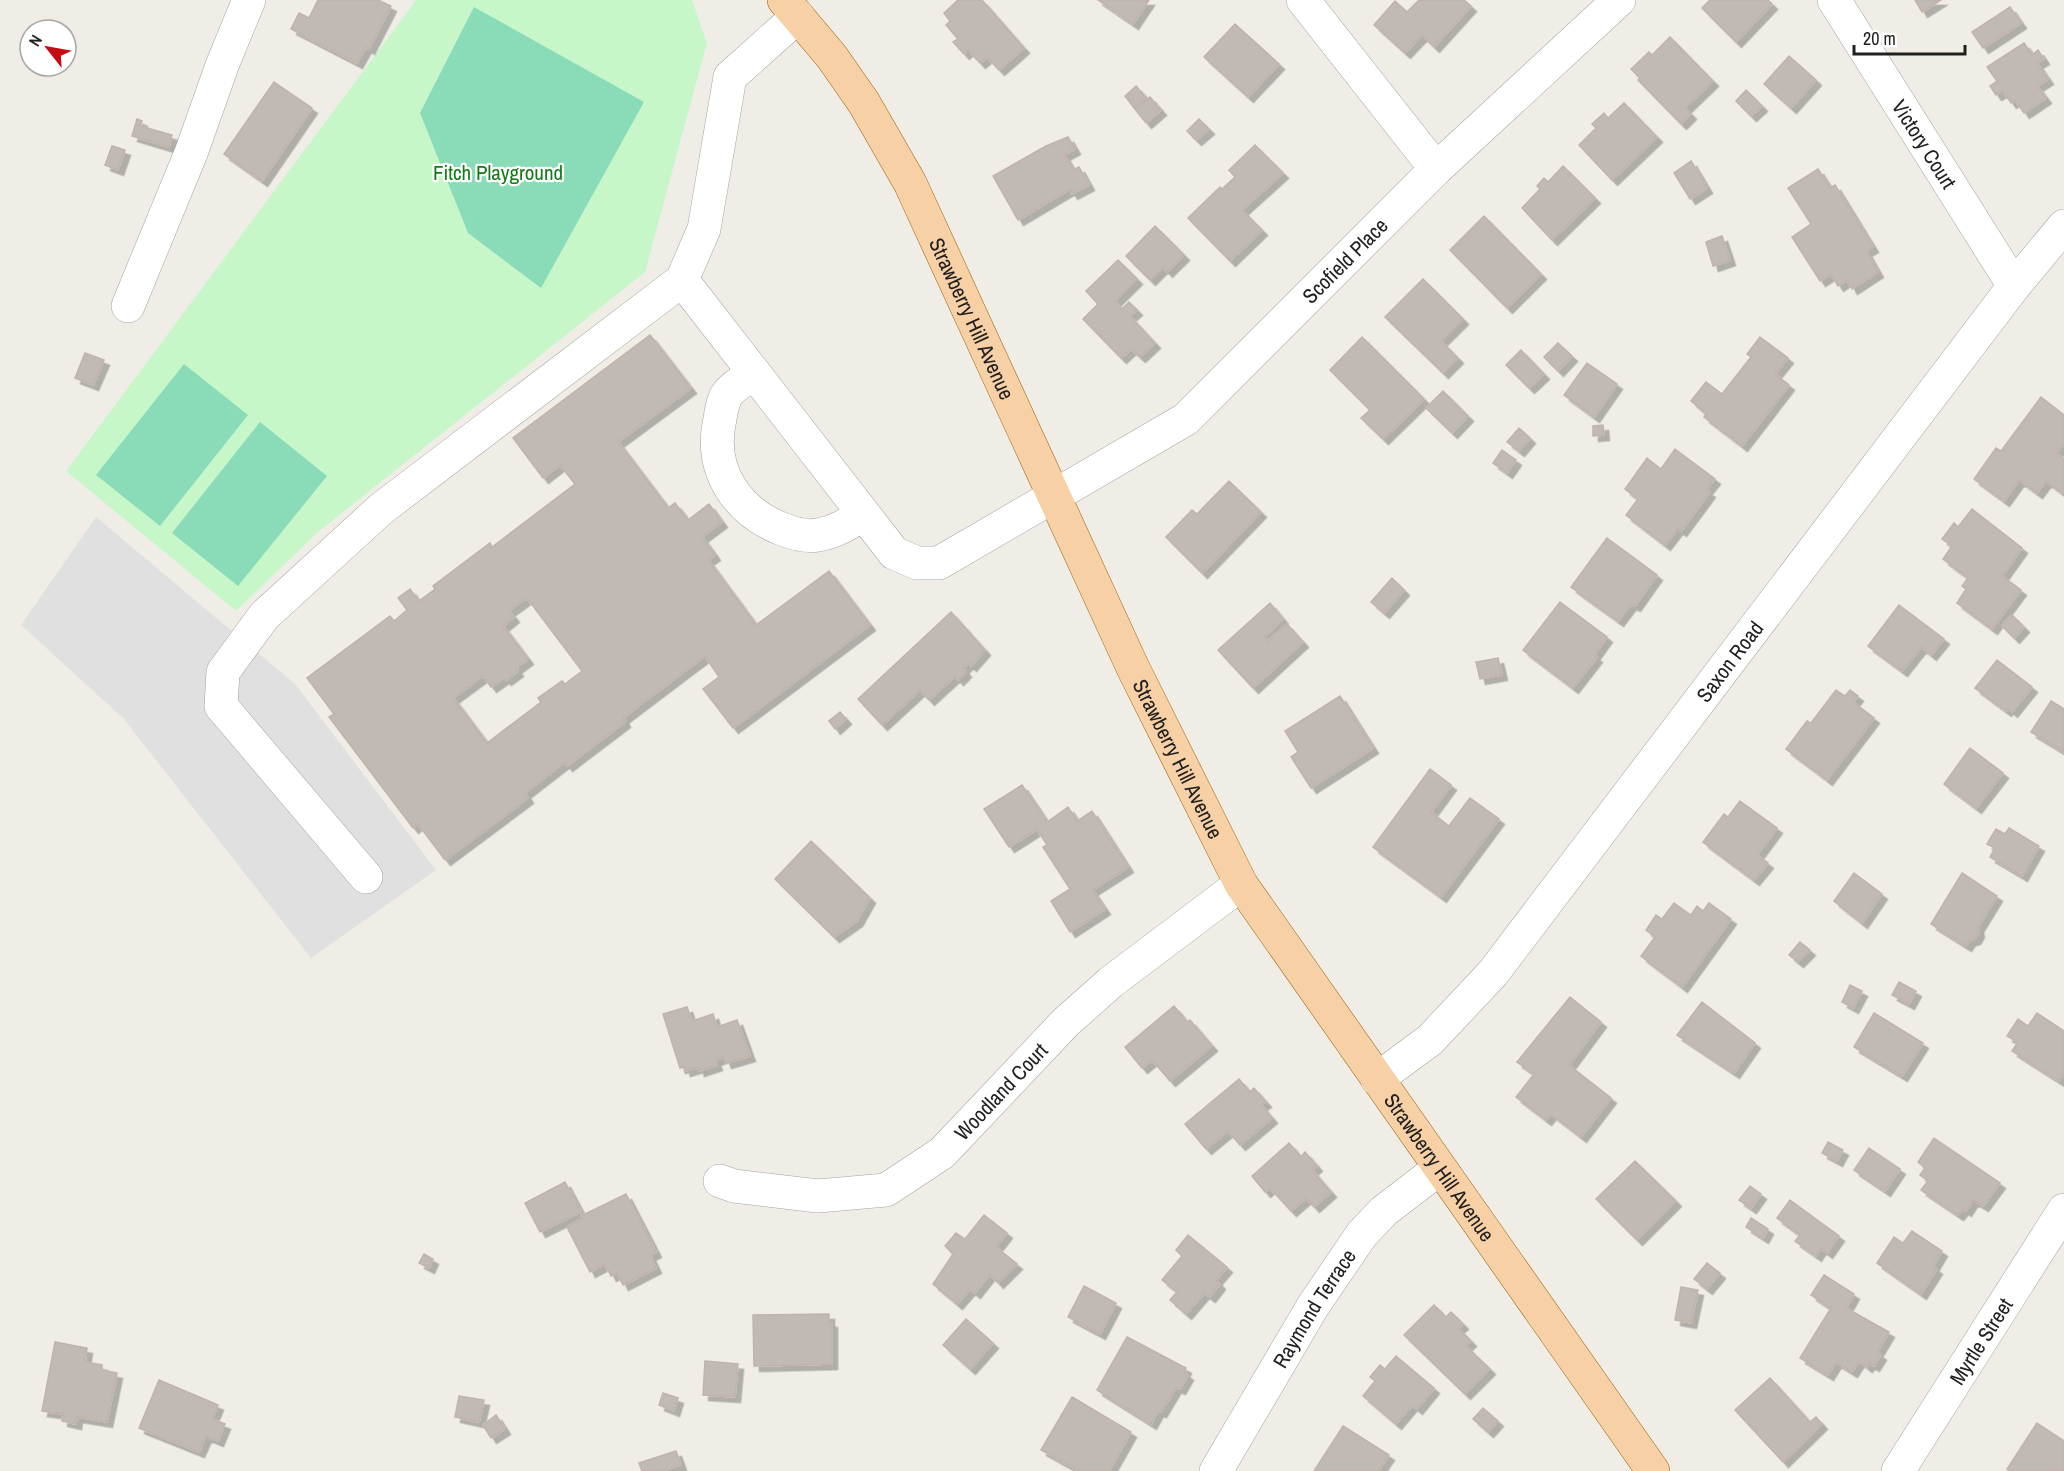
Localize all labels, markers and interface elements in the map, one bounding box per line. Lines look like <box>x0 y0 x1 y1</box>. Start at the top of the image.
north arrow <box>18 18 78 78</box>
scale bar <box>1854 18 1965 56</box>
text: 20 m <box>1863 26 1896 51</box>
text: N <box>23 31 47 50</box>
street label: Victory Court <box>1886 94 1964 194</box>
park label: Fitch Playground <box>433 158 563 187</box>
street label: Scofield Place <box>1295 211 1394 310</box>
street label: Strawberry Hill Avenue <box>923 233 1022 404</box>
street label: Saxon Road <box>1689 615 1770 708</box>
street label: Strawberry Hill Avenue <box>1126 674 1230 843</box>
street label: Woodland Court <box>947 1036 1054 1146</box>
street label: Strawberry Hill Avenue <box>1378 1087 1502 1247</box>
street label: Raymond Terrace <box>1265 1243 1362 1373</box>
street label: Myrtle Street <box>1942 1292 2019 1390</box>

